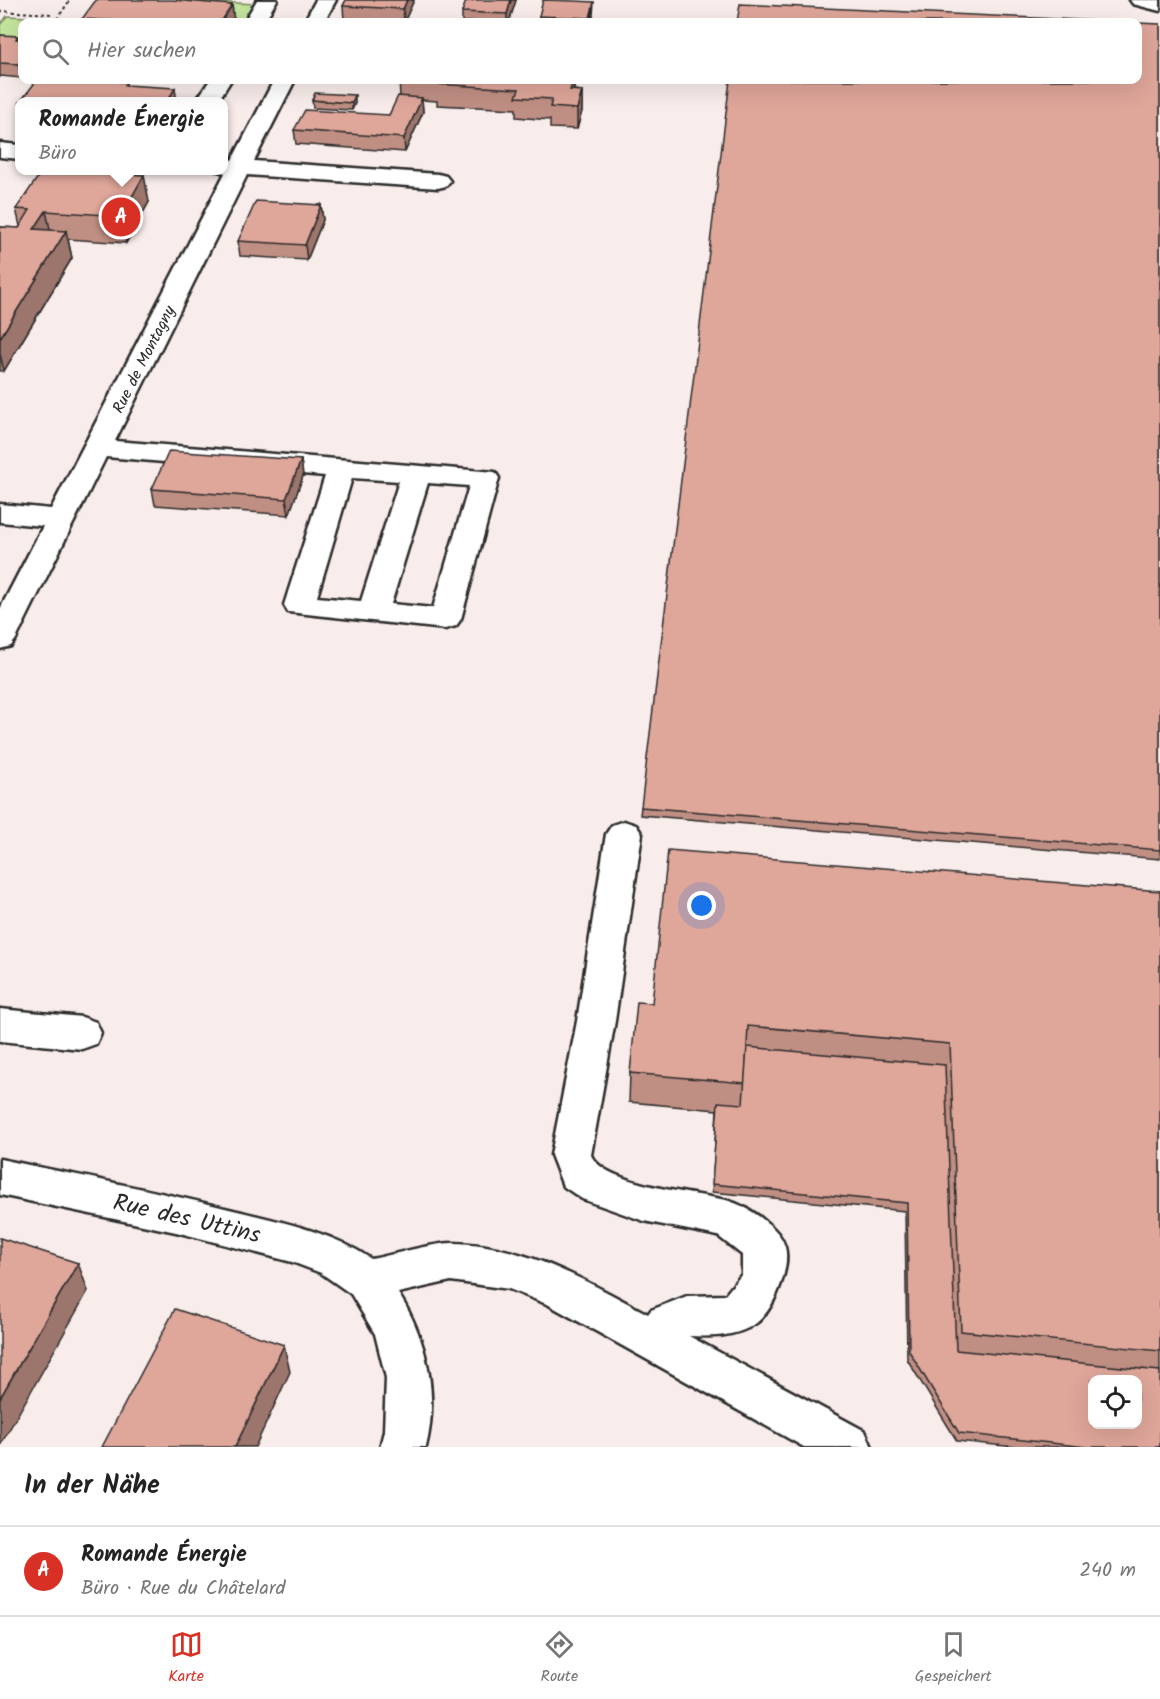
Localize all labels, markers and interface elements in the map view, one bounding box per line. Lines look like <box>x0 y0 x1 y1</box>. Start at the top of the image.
search box <box>18 18 1142 84</box>
text: Hier suchen <box>87 34 196 69</box>
icon: search <box>39 35 72 68</box>
popup <box>15 97 228 175</box>
text: Romande Énergie <box>39 103 204 138</box>
text: Büro <box>39 138 77 170</box>
pin: A <box>102 194 140 240</box>
street label: Rue de Montagny <box>106 301 182 418</box>
your location <box>687 891 716 920</box>
street label: Rue des Uttins <box>109 1184 264 1255</box>
map controls <box>1088 1375 1142 1429</box>
button: locate <box>1088 1375 1142 1429</box>
text: In der Nähe <box>24 1465 160 1507</box>
text: Romande Énergie <box>81 1538 247 1573</box>
text: A <box>37 1555 50 1587</box>
text: 240 m <box>1079 1555 1136 1587</box>
text: Büro · Rue du Châtelard <box>81 1573 285 1605</box>
tab: Karte <box>168 1628 204 1689</box>
tab: Route <box>541 1628 578 1689</box>
tab: Gespeichert <box>915 1628 992 1689</box>

